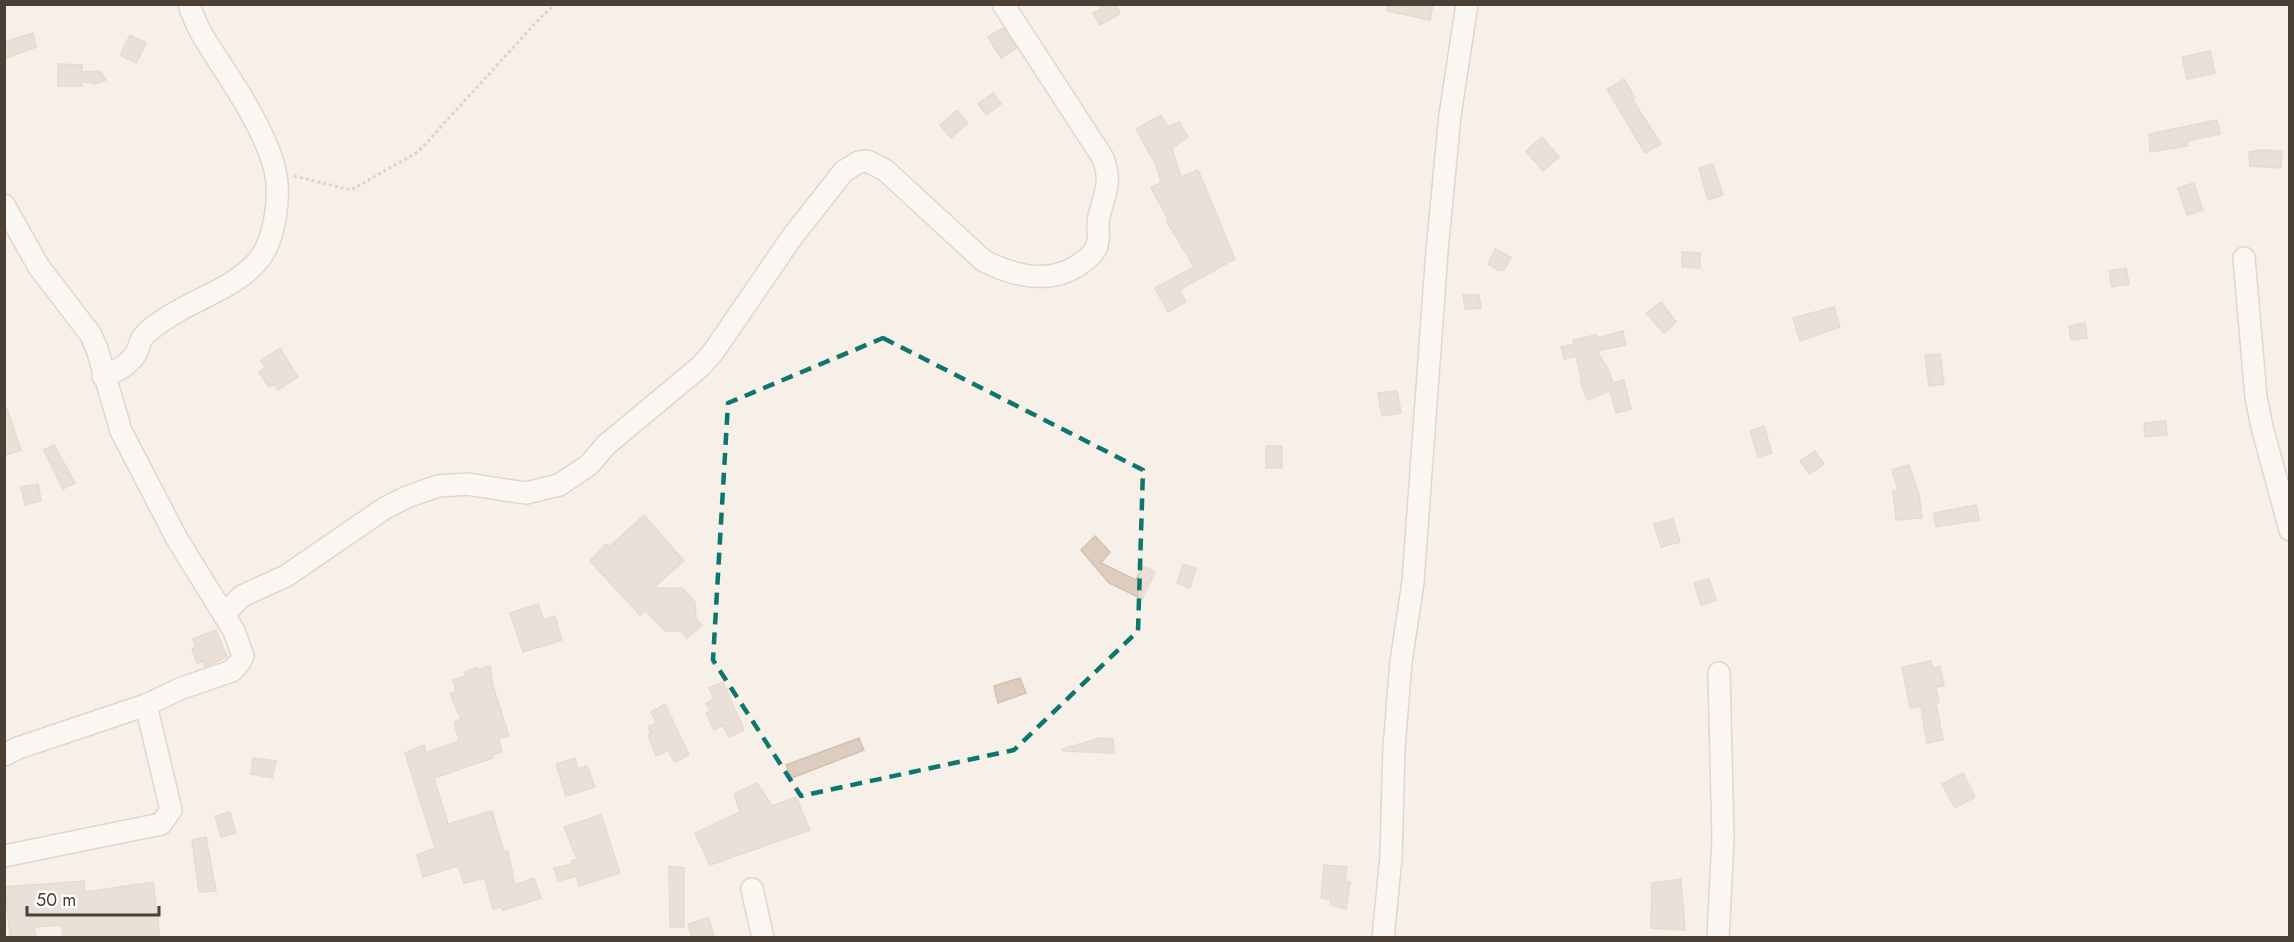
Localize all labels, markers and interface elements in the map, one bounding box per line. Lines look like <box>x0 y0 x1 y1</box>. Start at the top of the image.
scale bar <box>27 879 159 917</box>
text: 50 m <box>36 887 76 913</box>

